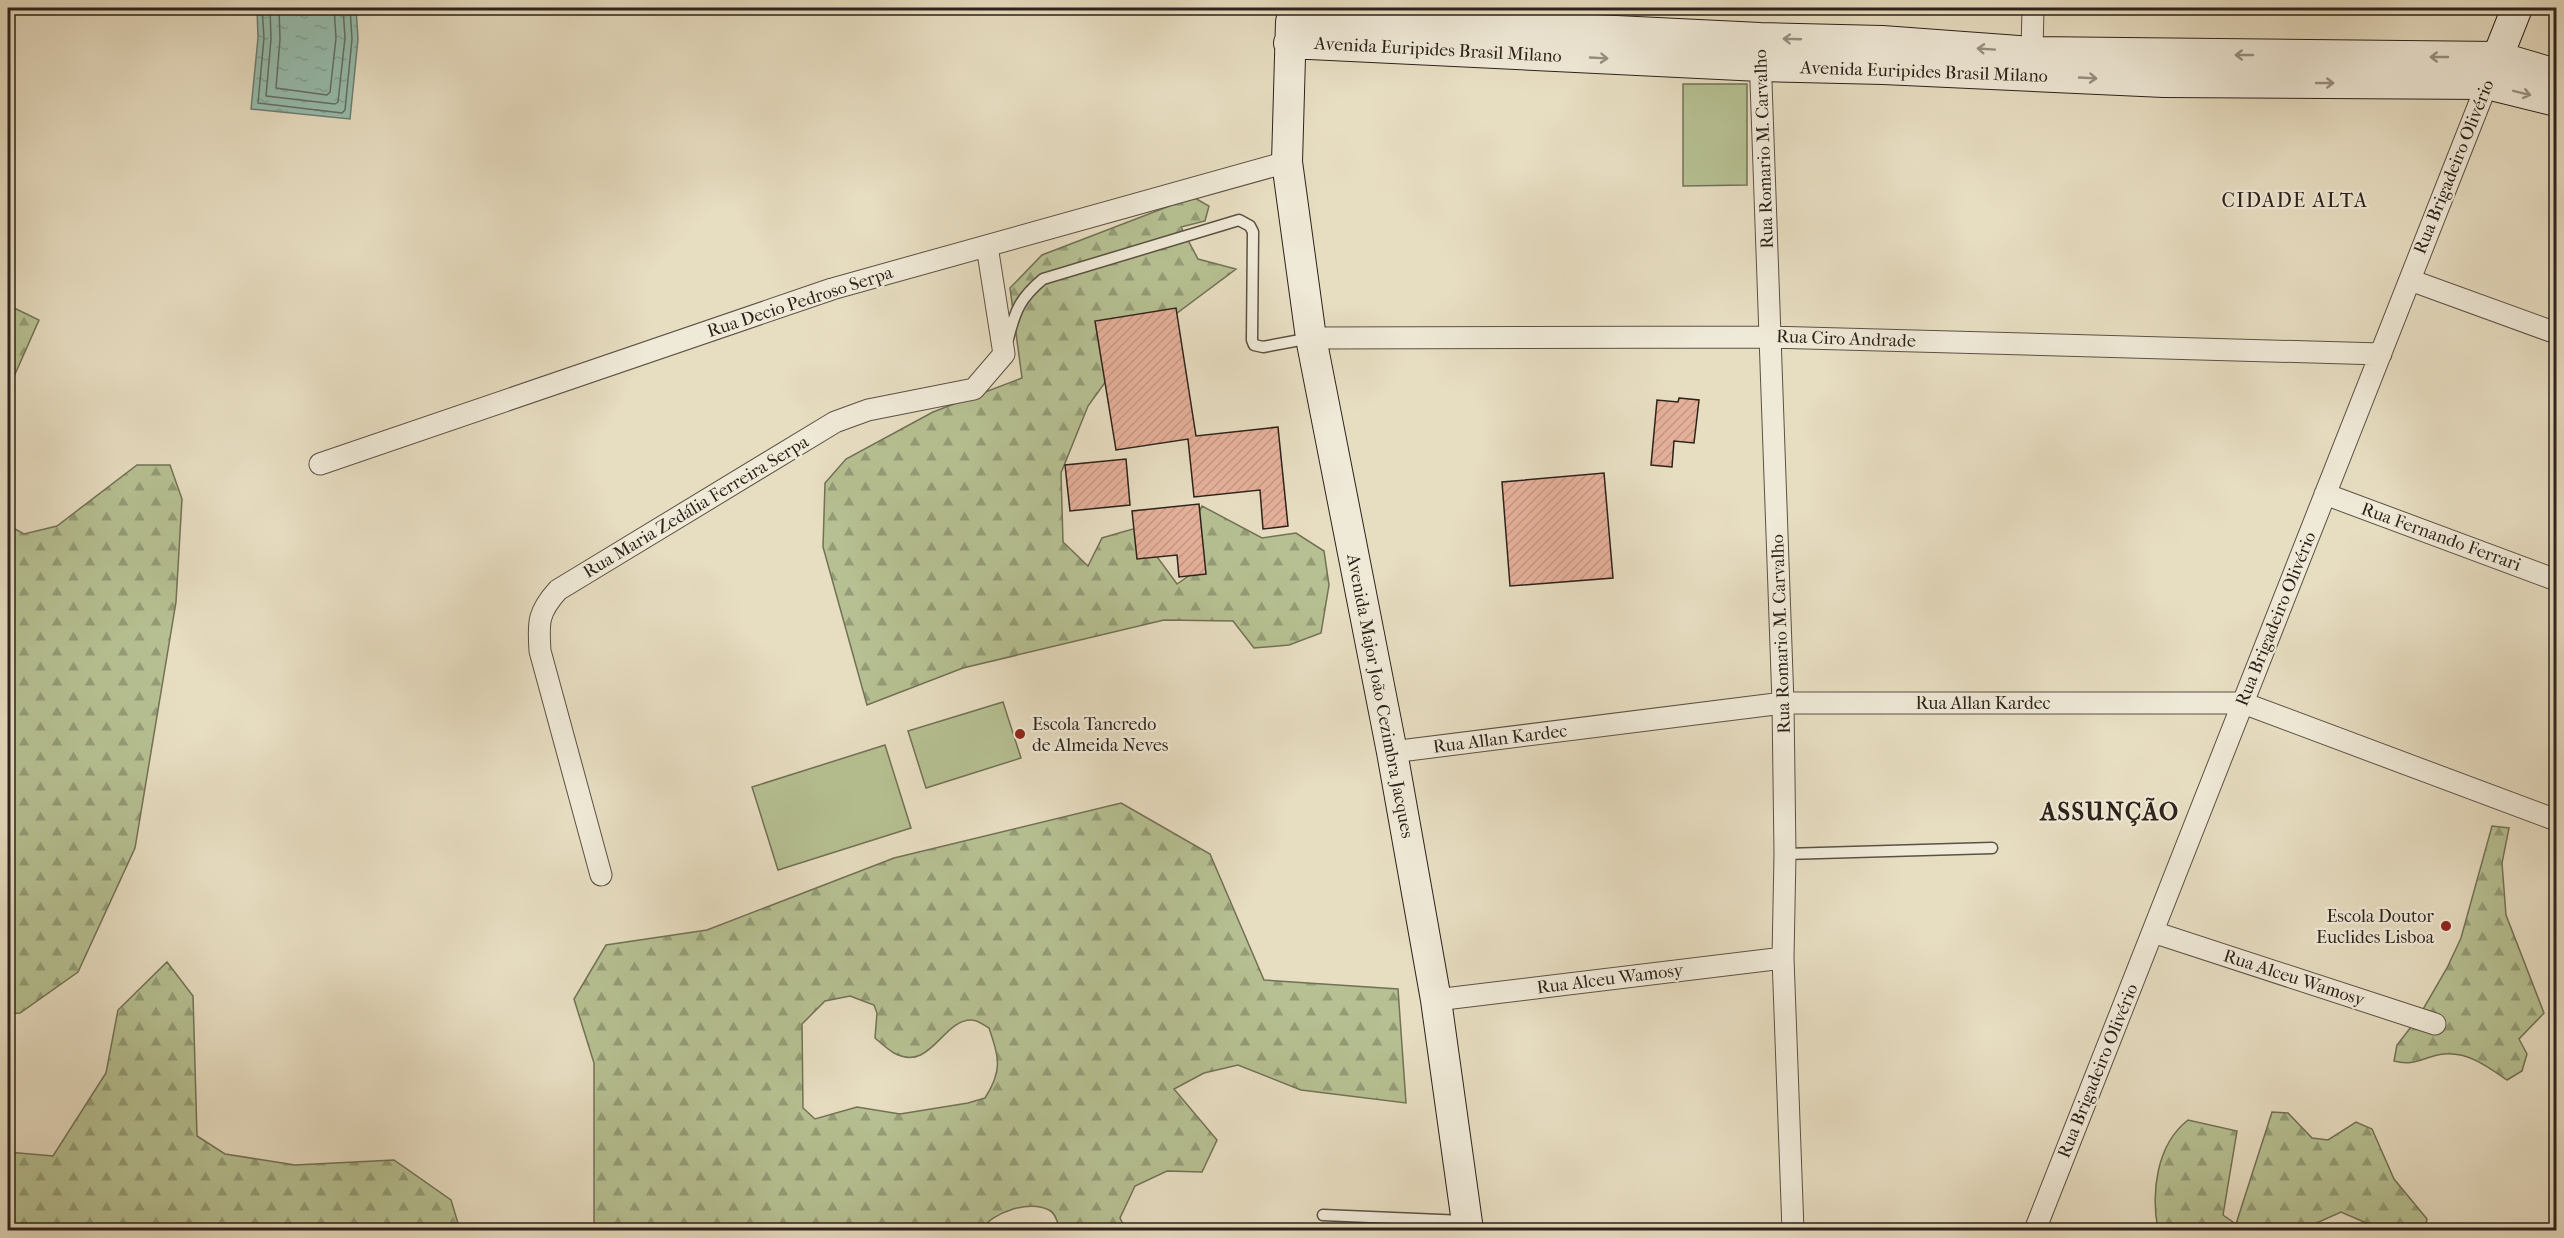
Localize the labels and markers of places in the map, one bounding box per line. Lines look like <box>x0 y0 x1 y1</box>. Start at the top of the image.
place label: Escola Tancredo de Almeida Neves <box>1032 714 1169 756</box>
marker: Escola Tancredo de Almeida Neves <box>1013 727 1027 741</box>
place label: Escola Doutor Euclides Lisboa <box>2316 906 2435 948</box>
marker: Escola Doutor Euclides Lisboa <box>2439 919 2453 933</box>

